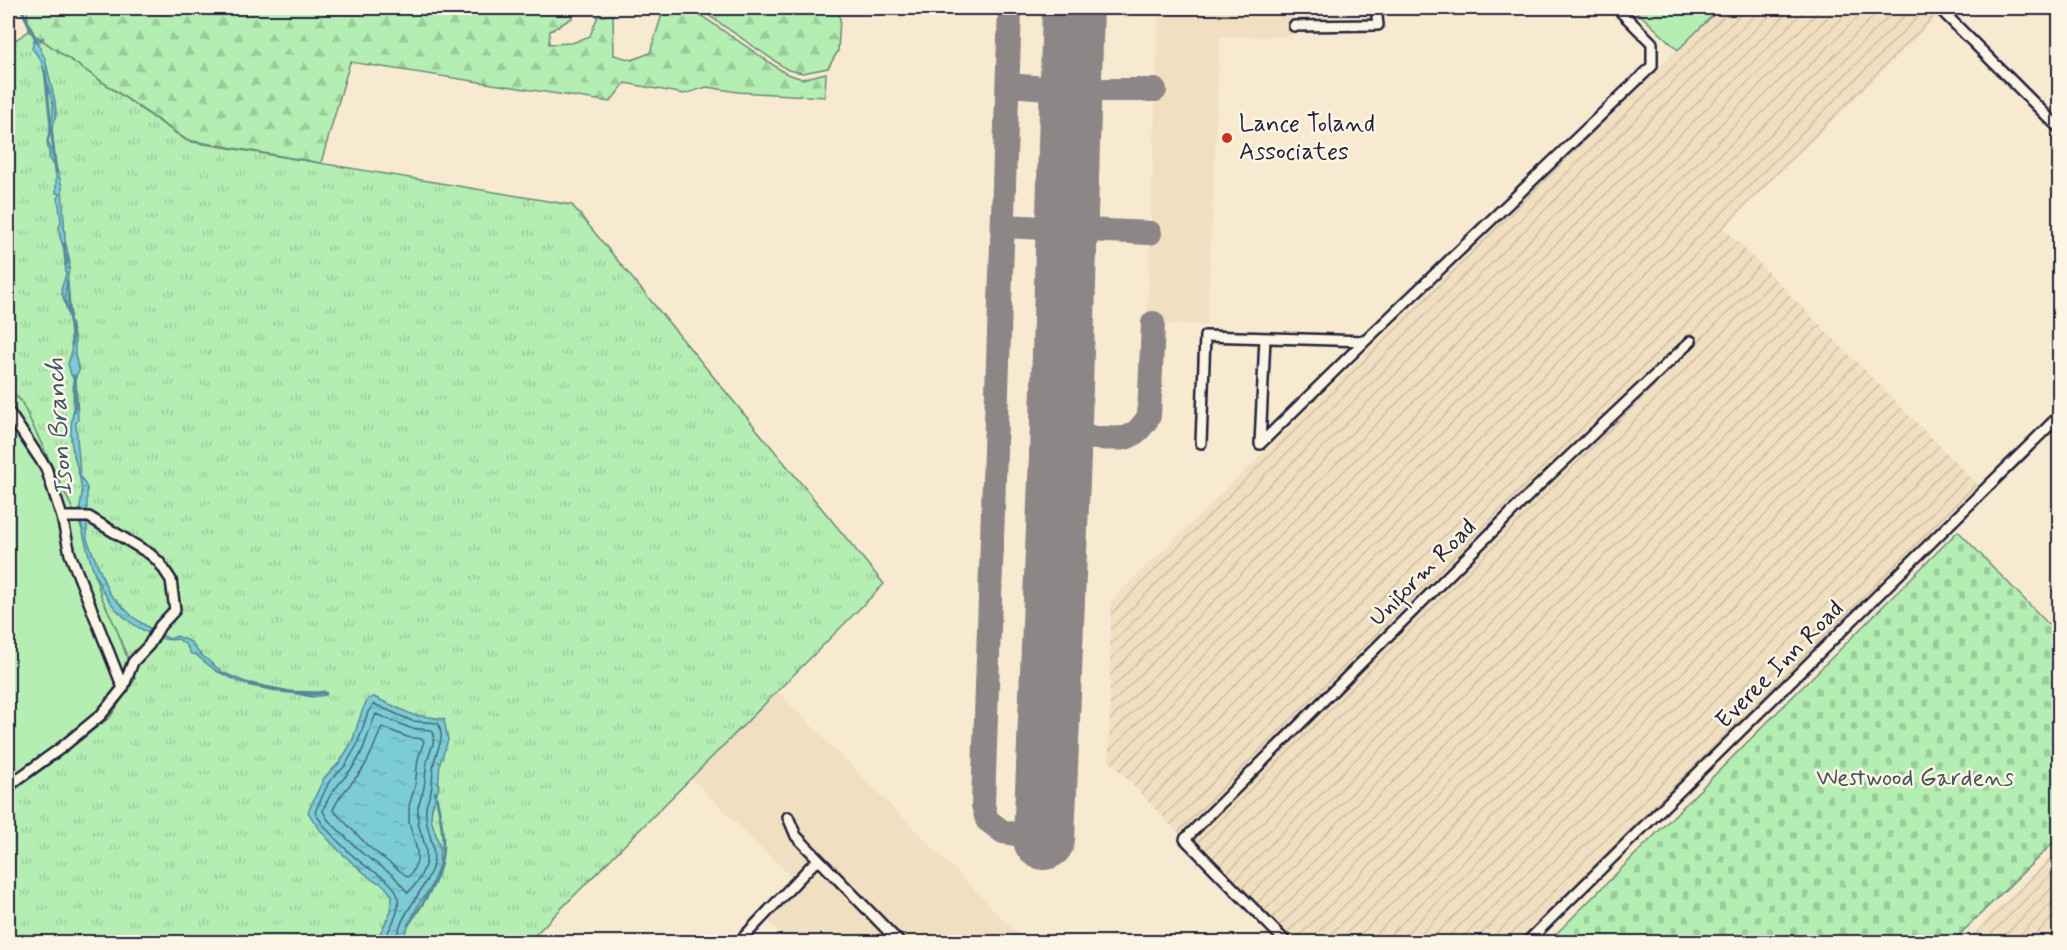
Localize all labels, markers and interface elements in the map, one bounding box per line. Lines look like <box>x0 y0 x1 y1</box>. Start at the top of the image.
place label: Lance Toland Associates <box>1239 109 1375 168</box>
marker: Lance Toland Associates <box>1220 131 1234 145</box>
water label: Ison Branch <box>38 357 82 497</box>
street label: Uniform Road <box>1363 513 1485 635</box>
street label: Everee Inn Road <box>1709 594 1851 736</box>
park label: Westwood Gardens <box>1816 763 2014 794</box>

